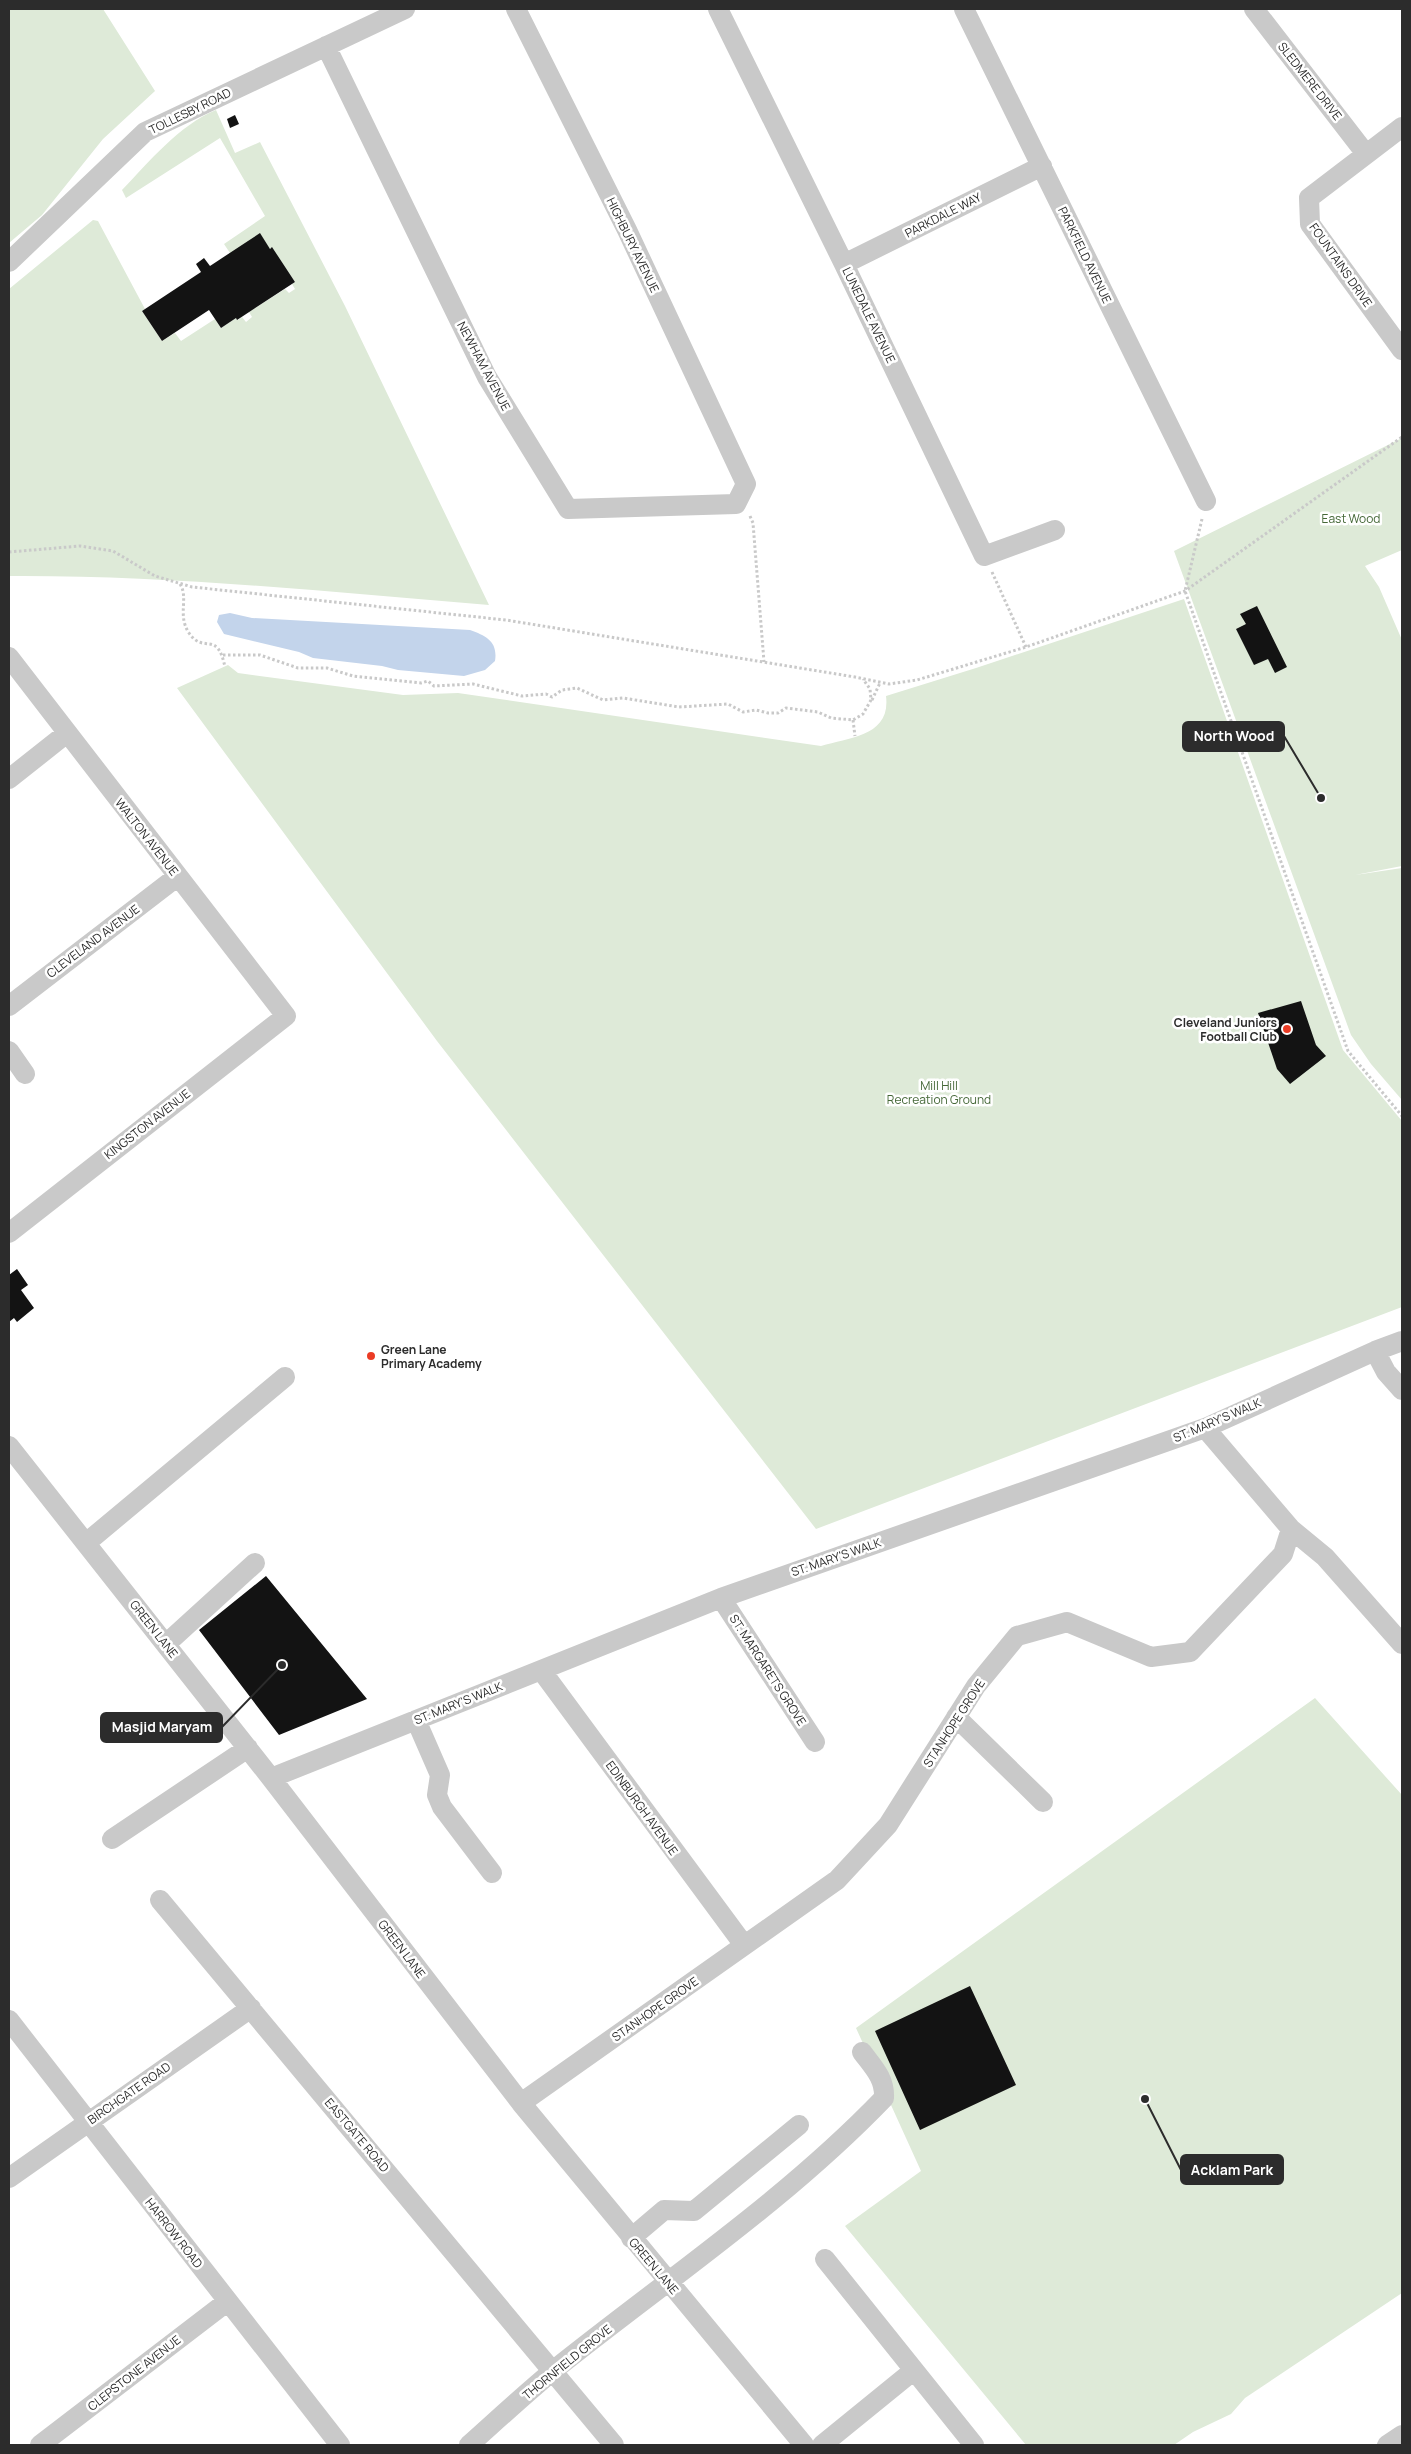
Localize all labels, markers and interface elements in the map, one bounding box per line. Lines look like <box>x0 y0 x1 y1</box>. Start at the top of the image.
street label: SLEDMERE DRIVE <box>1274 38 1346 124</box>
street label: TOLLESBY ROAD <box>146 84 234 138</box>
street label: PARKDALE WAY <box>902 188 984 242</box>
street label: HIGHBURY AVENUE <box>603 195 663 296</box>
street label: PARKFIELD AVENUE <box>1054 204 1116 306</box>
street label: FOUNTAINS DRIVE <box>1306 219 1377 311</box>
street label: LUNEDALE AVENUE <box>838 264 900 366</box>
street label: NEWHAM AVENUE <box>453 318 515 414</box>
park label: East Wood <box>1322 510 1380 527</box>
callout: North Wood <box>1183 722 1284 751</box>
text: North Wood <box>1194 726 1274 745</box>
street label: WALTON AVENUE <box>111 795 183 879</box>
street label: CLEVELAND AVENUE <box>43 900 143 982</box>
place label: Cleveland Juniors Football Club <box>1174 1014 1277 1045</box>
marker: Cleveland Juniors Football Club <box>1281 1023 1293 1035</box>
park label: Mill Hill Recreation Ground <box>887 1077 991 1108</box>
street label: KINGSTON AVENUE <box>100 1085 194 1163</box>
place label: Green Lane Primary Academy <box>381 1341 482 1372</box>
marker: Green Lane Primary Academy <box>365 1350 377 1362</box>
street label: ST. MARY'S WALK <box>1170 1393 1264 1446</box>
street label: ST. MARY'S WALK <box>789 1533 884 1580</box>
street label: GREEN LANE <box>126 1597 182 1662</box>
street label: ST. MARGARETS GROVE <box>726 1611 811 1729</box>
street label: STANHOPE GROVE <box>919 1675 989 1770</box>
street label: ST. MARY'S WALK <box>411 1677 506 1728</box>
callout: Masjid Maryam <box>101 1713 222 1742</box>
text: Masjid Maryam <box>112 1717 212 1736</box>
street label: EDINBURGH AVENUE <box>602 1757 682 1859</box>
street label: GREEN LANE <box>374 1916 430 1982</box>
street label: STANHOPE GROVE <box>608 1973 702 2045</box>
street label: BIRCHGATE ROAD <box>84 2058 174 2128</box>
street label: EASTGATE ROAD <box>321 2094 393 2176</box>
callout: Acklam Park <box>1181 2155 1283 2184</box>
text: Acklam Park <box>1191 2160 1274 2179</box>
street label: HARROW ROAD <box>141 2194 207 2272</box>
street label: GREEN LANE <box>625 2234 683 2298</box>
street label: THORNFIELD GROVE <box>519 2321 615 2403</box>
street label: CLEPSTONE AVENUE <box>84 2331 184 2415</box>

